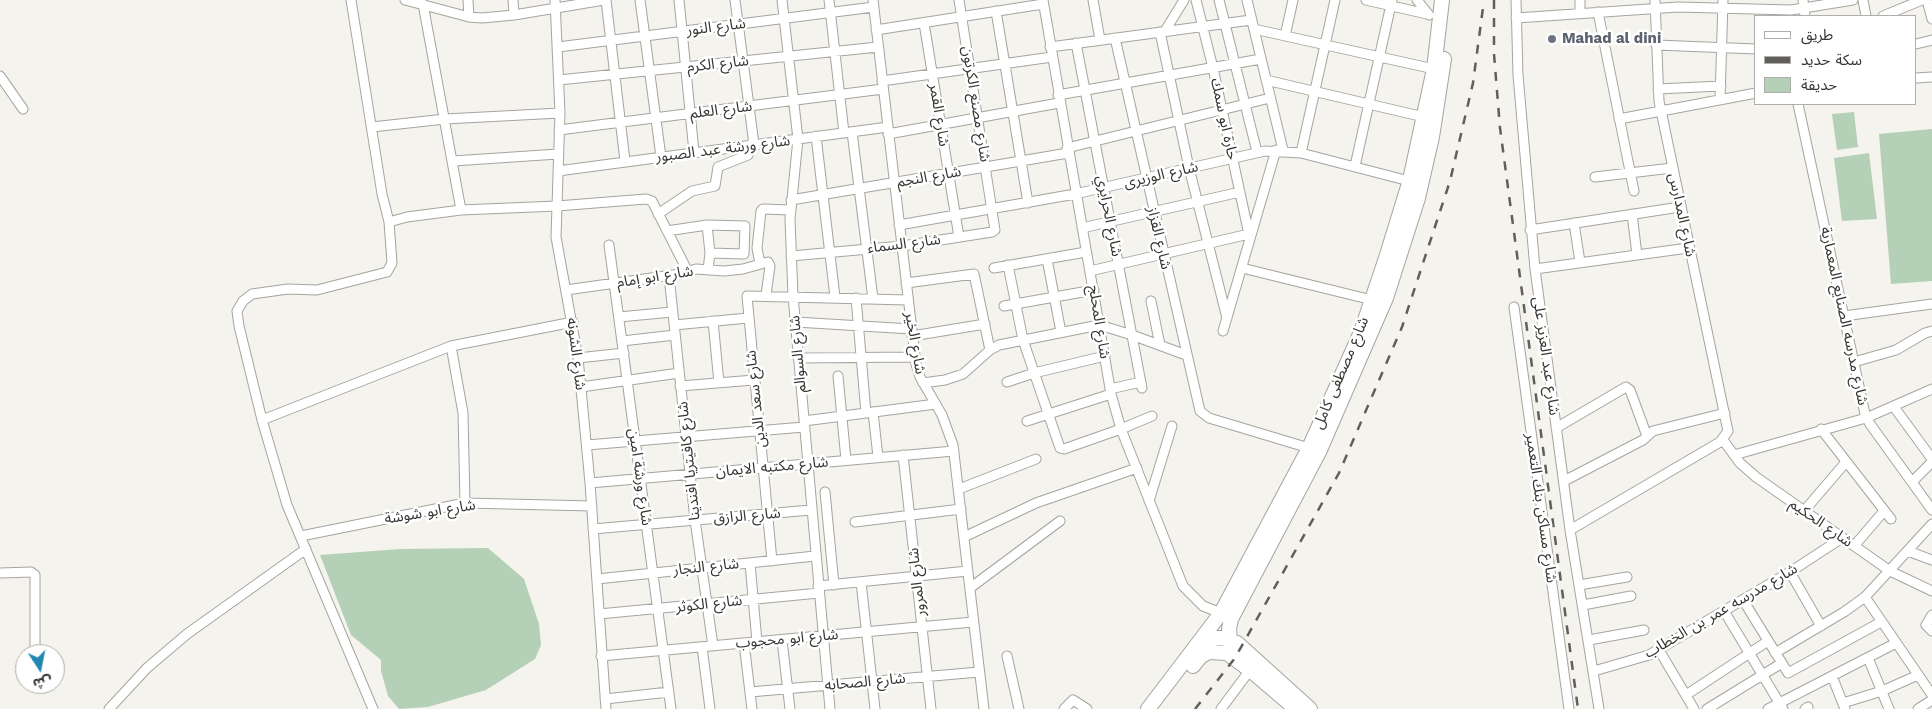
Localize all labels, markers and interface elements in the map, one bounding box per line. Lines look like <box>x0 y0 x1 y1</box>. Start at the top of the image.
street label: شارع النور <box>685 14 747 40</box>
legend <box>1754 15 1917 105</box>
text: طريق <box>1801 26 1833 44</box>
place label: Mahad al dini <box>1562 30 1661 48</box>
marker: Mahad al dini <box>1546 33 1558 45</box>
street label: شارع مصنع الكرتون <box>958 45 994 163</box>
text: سكة حديد <box>1801 51 1862 69</box>
street label: شارع الكرم <box>686 52 750 76</box>
street label: حارة ابو سمك <box>1207 76 1241 162</box>
text: حديقة <box>1801 76 1837 94</box>
street label: شارع القمر <box>925 82 953 148</box>
street label: شارع العلم <box>689 97 753 123</box>
street label: شارع ورشة عبد الصبور <box>655 132 791 166</box>
street label: شارع الوزيرى <box>1122 158 1200 192</box>
street label: شارع النجم <box>895 162 963 192</box>
street label: شارع المدارس <box>1664 171 1700 259</box>
street label: شارع الحرايري <box>1092 174 1126 258</box>
street label: شارع القزاز <box>1143 205 1175 271</box>
street label: شارع مدرسه الصنايع المعمارية <box>1816 225 1872 407</box>
street label: شارع السماء <box>866 231 942 257</box>
street label: شارع ابو إمام <box>615 262 695 292</box>
street label: شارع المحلج <box>1084 284 1114 360</box>
street label: شارع عبد العزيز على <box>1529 296 1563 416</box>
street label: شارع الخير <box>901 310 929 376</box>
street label: شارع مصطفى كامل <box>1309 314 1373 432</box>
street label: شارع السوالم <box>786 315 810 393</box>
street label: شارع الشونه <box>563 317 589 391</box>
street label: شارع سعد الدين <box>742 349 770 449</box>
street label: شارع كافيتريا افندينا <box>674 401 704 521</box>
street label: شارع ورشة امين <box>624 427 656 527</box>
street label: شارع مساكن بنك التعمير <box>1522 432 1560 584</box>
street label: شارع مكتبه الايمان <box>715 453 829 481</box>
street label: شارع الحكيم <box>1786 495 1856 551</box>
street label: شارع ابو شوشة <box>383 496 477 528</box>
street label: شارع الرازق <box>713 504 781 528</box>
street label: شارع المرور <box>904 547 930 617</box>
street label: شارع النجار <box>672 555 740 579</box>
street label: شارع مدرسه عمر بن الخطاب <box>1641 560 1801 662</box>
street label: شارع الكوثر <box>675 592 743 616</box>
street label: شارع ابو محجوب <box>735 626 839 652</box>
north arrow <box>15 644 65 694</box>
street label: شارع الصحابه <box>824 669 906 695</box>
text: ش <box>32 673 54 692</box>

